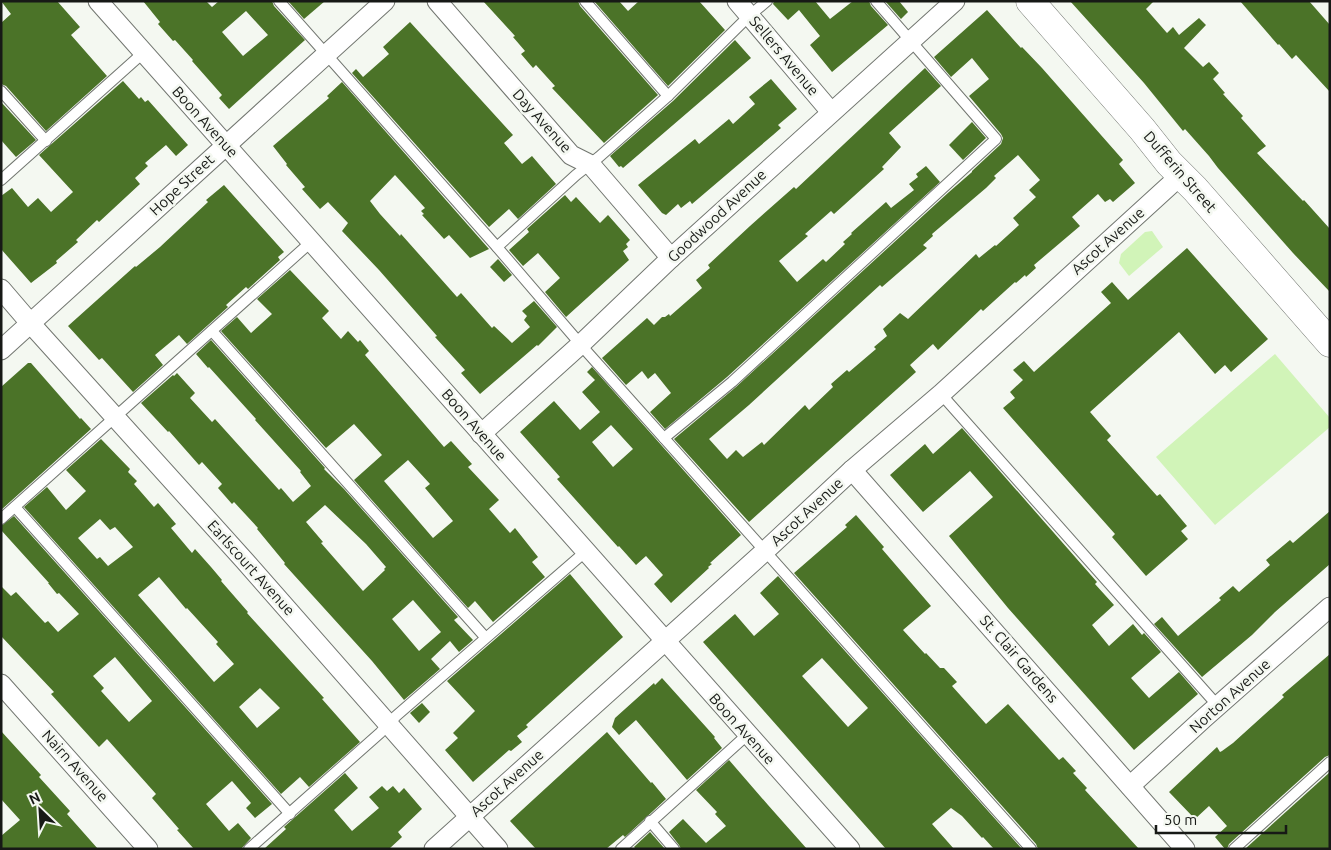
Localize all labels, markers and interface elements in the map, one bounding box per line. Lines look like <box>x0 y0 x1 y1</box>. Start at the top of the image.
street label: Sellers Avenue <box>746 13 823 99</box>
street label: Boon Avenue <box>169 83 242 161</box>
street label: Day Avenue <box>509 85 575 156</box>
street label: Dufferin Street <box>1140 128 1220 216</box>
street label: Hope Street <box>146 151 217 219</box>
street label: Goodwood Avenue <box>664 166 769 266</box>
street label: Ascot Avenue <box>1068 204 1148 278</box>
street label: Boon Avenue <box>439 385 510 464</box>
street label: Ascot Avenue <box>767 474 846 549</box>
street label: Earlscourt Avenue <box>204 517 299 619</box>
street label: St. Clair Gardens <box>977 612 1062 706</box>
street label: Norton Avenue <box>1186 655 1273 736</box>
street label: Boon Avenue <box>706 690 779 768</box>
street label: Nairn Avenue <box>39 726 112 805</box>
street label: Ascot Avenue <box>467 746 547 820</box>
north arrow <box>15 785 65 835</box>
text: N <box>26 789 43 808</box>
scale bar <box>1156 802 1286 834</box>
text: 50 m <box>1164 811 1197 828</box>

